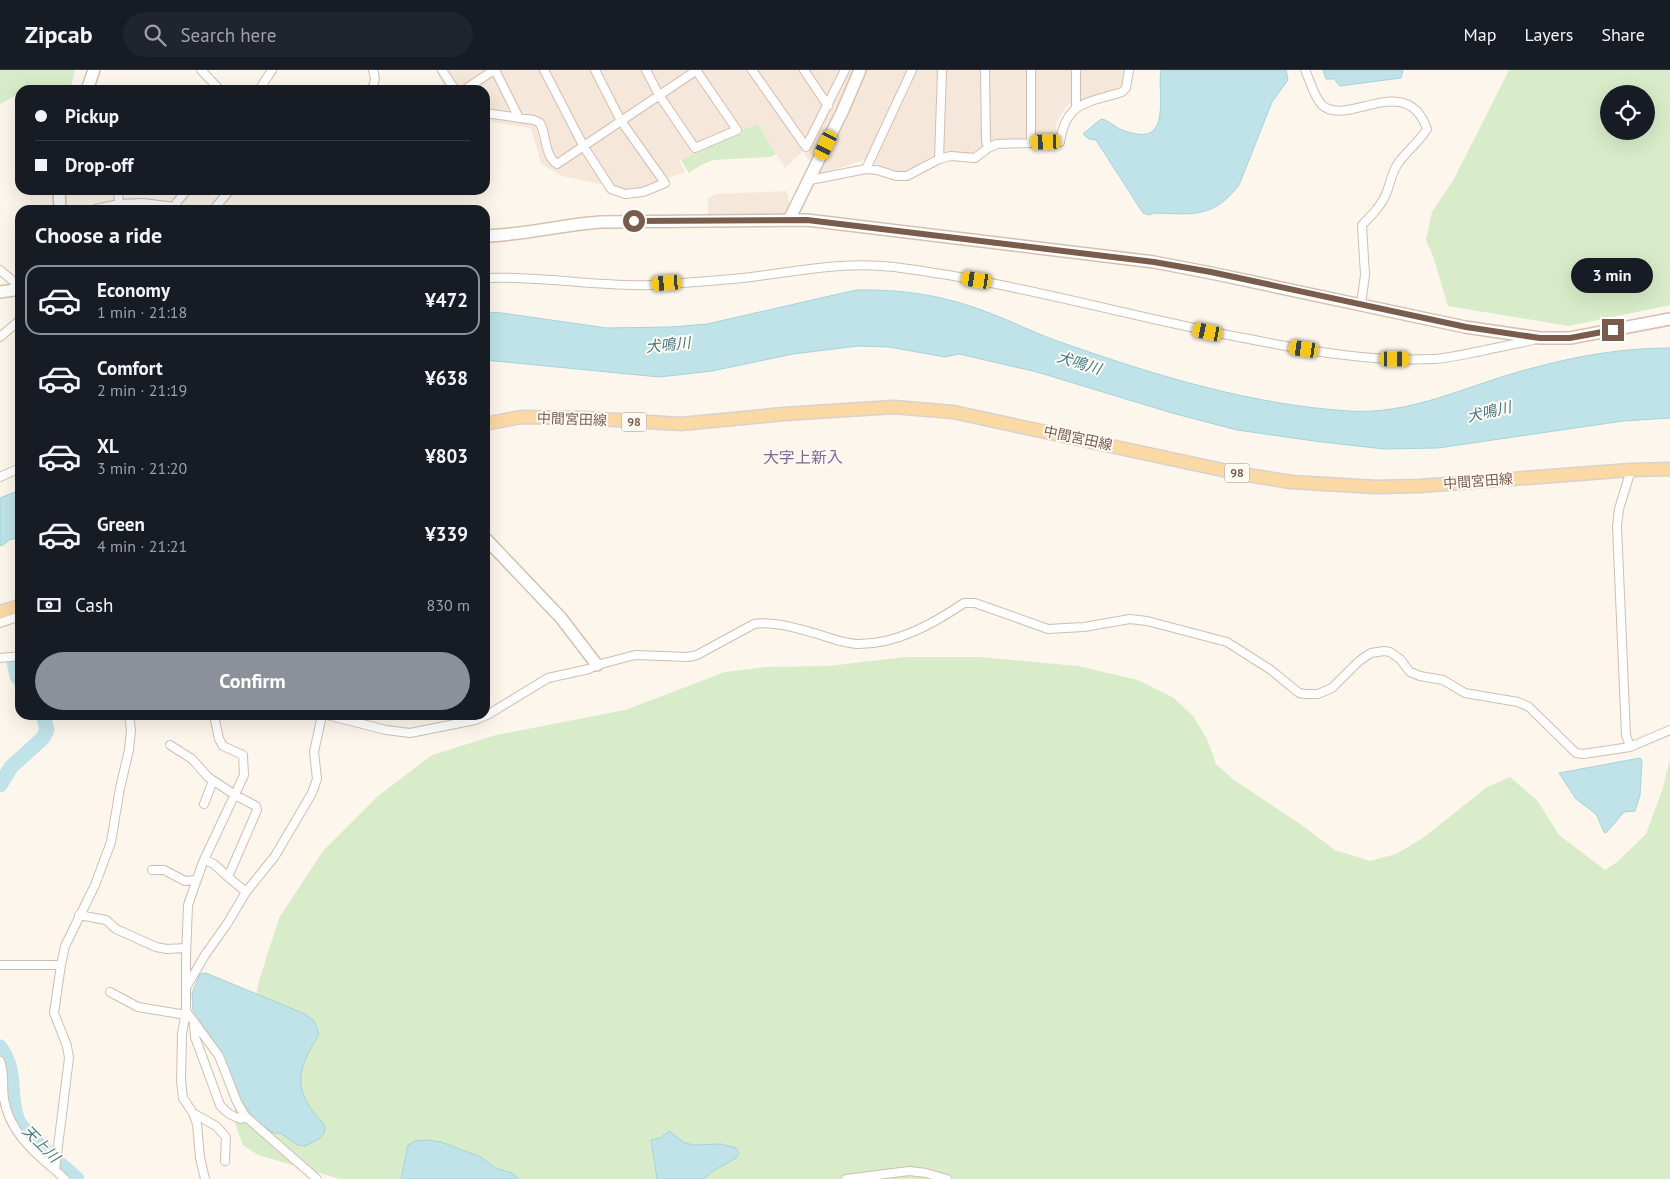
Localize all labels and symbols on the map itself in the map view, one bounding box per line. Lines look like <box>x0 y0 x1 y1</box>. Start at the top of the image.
car <box>812 128 839 162</box>
car <box>1030 134 1061 150</box>
route start <box>623 210 645 232</box>
callout: 3 min <box>1572 258 1654 292</box>
car <box>961 270 992 290</box>
car <box>651 274 682 292</box>
route end <box>1602 319 1624 341</box>
car <box>1191 322 1224 342</box>
water label: 犬鳴川 <box>645 332 693 356</box>
car <box>1288 339 1319 359</box>
water label: 犬鳴川 <box>1055 347 1105 379</box>
car <box>1380 352 1410 367</box>
water label: 犬鳴川 <box>1465 397 1515 426</box>
street label: 中間宮田線 <box>537 409 607 429</box>
road number: 98 <box>622 412 646 432</box>
street label: 中間宮田線 <box>1042 422 1114 454</box>
district label: 大字上新入 <box>763 447 843 467</box>
road number: 98 <box>1224 463 1250 482</box>
street label: 中間宮田線 <box>1442 470 1514 492</box>
water label: 天上川 <box>19 1121 65 1168</box>

